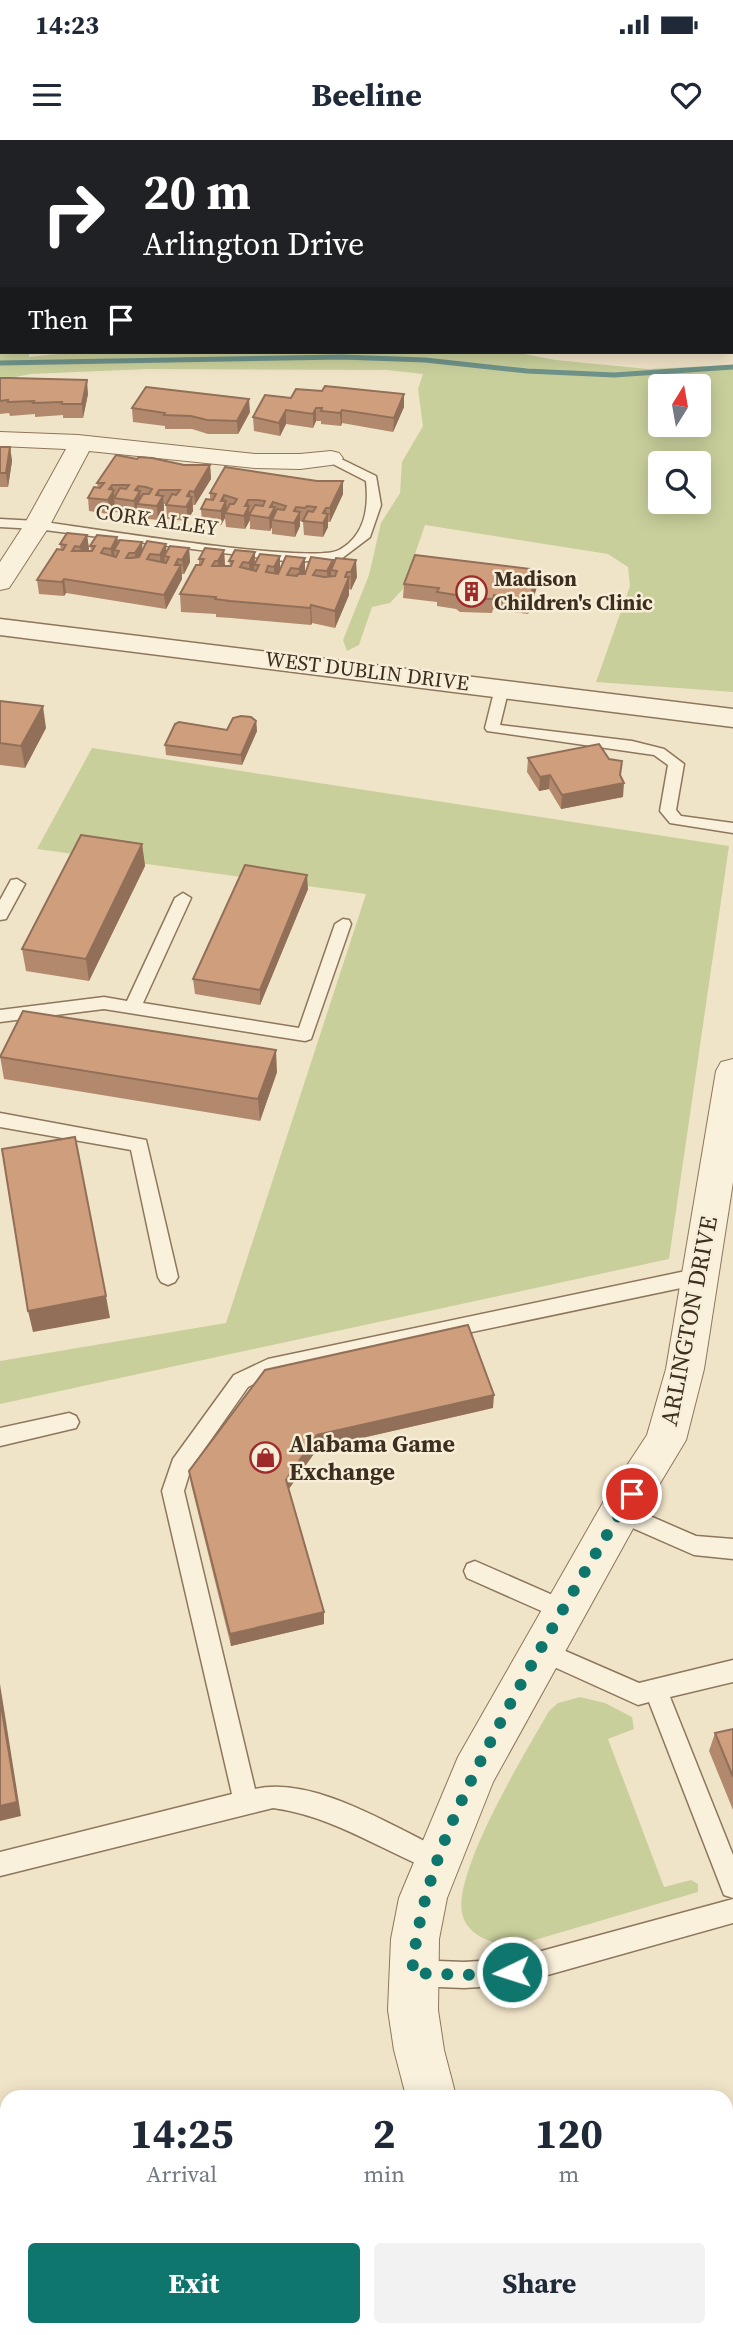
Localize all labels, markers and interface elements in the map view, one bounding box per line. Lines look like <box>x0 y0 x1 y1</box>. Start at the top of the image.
text: 14:23 <box>35 7 99 43</box>
text: Beeline <box>311 73 422 117</box>
icon: menu <box>28 76 66 114</box>
icon: heart <box>667 76 705 114</box>
text: 20 m <box>143 158 251 225</box>
icon: right <box>28 168 119 259</box>
text: Arlington Drive <box>143 222 364 266</box>
icon: arrive <box>102 301 140 339</box>
text: Then <box>28 302 88 338</box>
north arrow <box>648 374 710 438</box>
map controls <box>648 374 711 514</box>
button: search <box>648 451 711 514</box>
street label: CORK ALLEY <box>94 497 221 543</box>
place label: Madison Children's Clinic <box>494 564 653 617</box>
building icon: Madison Children's Clinic <box>454 574 488 608</box>
street label: WEST DUBLIN DRIVE <box>263 644 471 697</box>
street label: ARLINGTON DRIVE <box>652 1213 725 1429</box>
place label: Alabama Game Exchange <box>289 1427 455 1488</box>
shop icon: Alabama Game Exchange <box>249 1441 283 1475</box>
pin <box>602 1464 662 1524</box>
icon: arrive <box>613 1475 651 1513</box>
position arrow <box>475 1935 549 2009</box>
text: 14:25 <box>130 2104 234 2162</box>
text: 2 <box>373 2104 396 2162</box>
text: 120 <box>535 2104 603 2162</box>
text: Arrival <box>146 2158 217 2190</box>
text: min <box>363 2158 405 2190</box>
text: m <box>559 2158 579 2190</box>
button: Exit <box>28 2243 360 2323</box>
button: Share <box>374 2243 705 2323</box>

